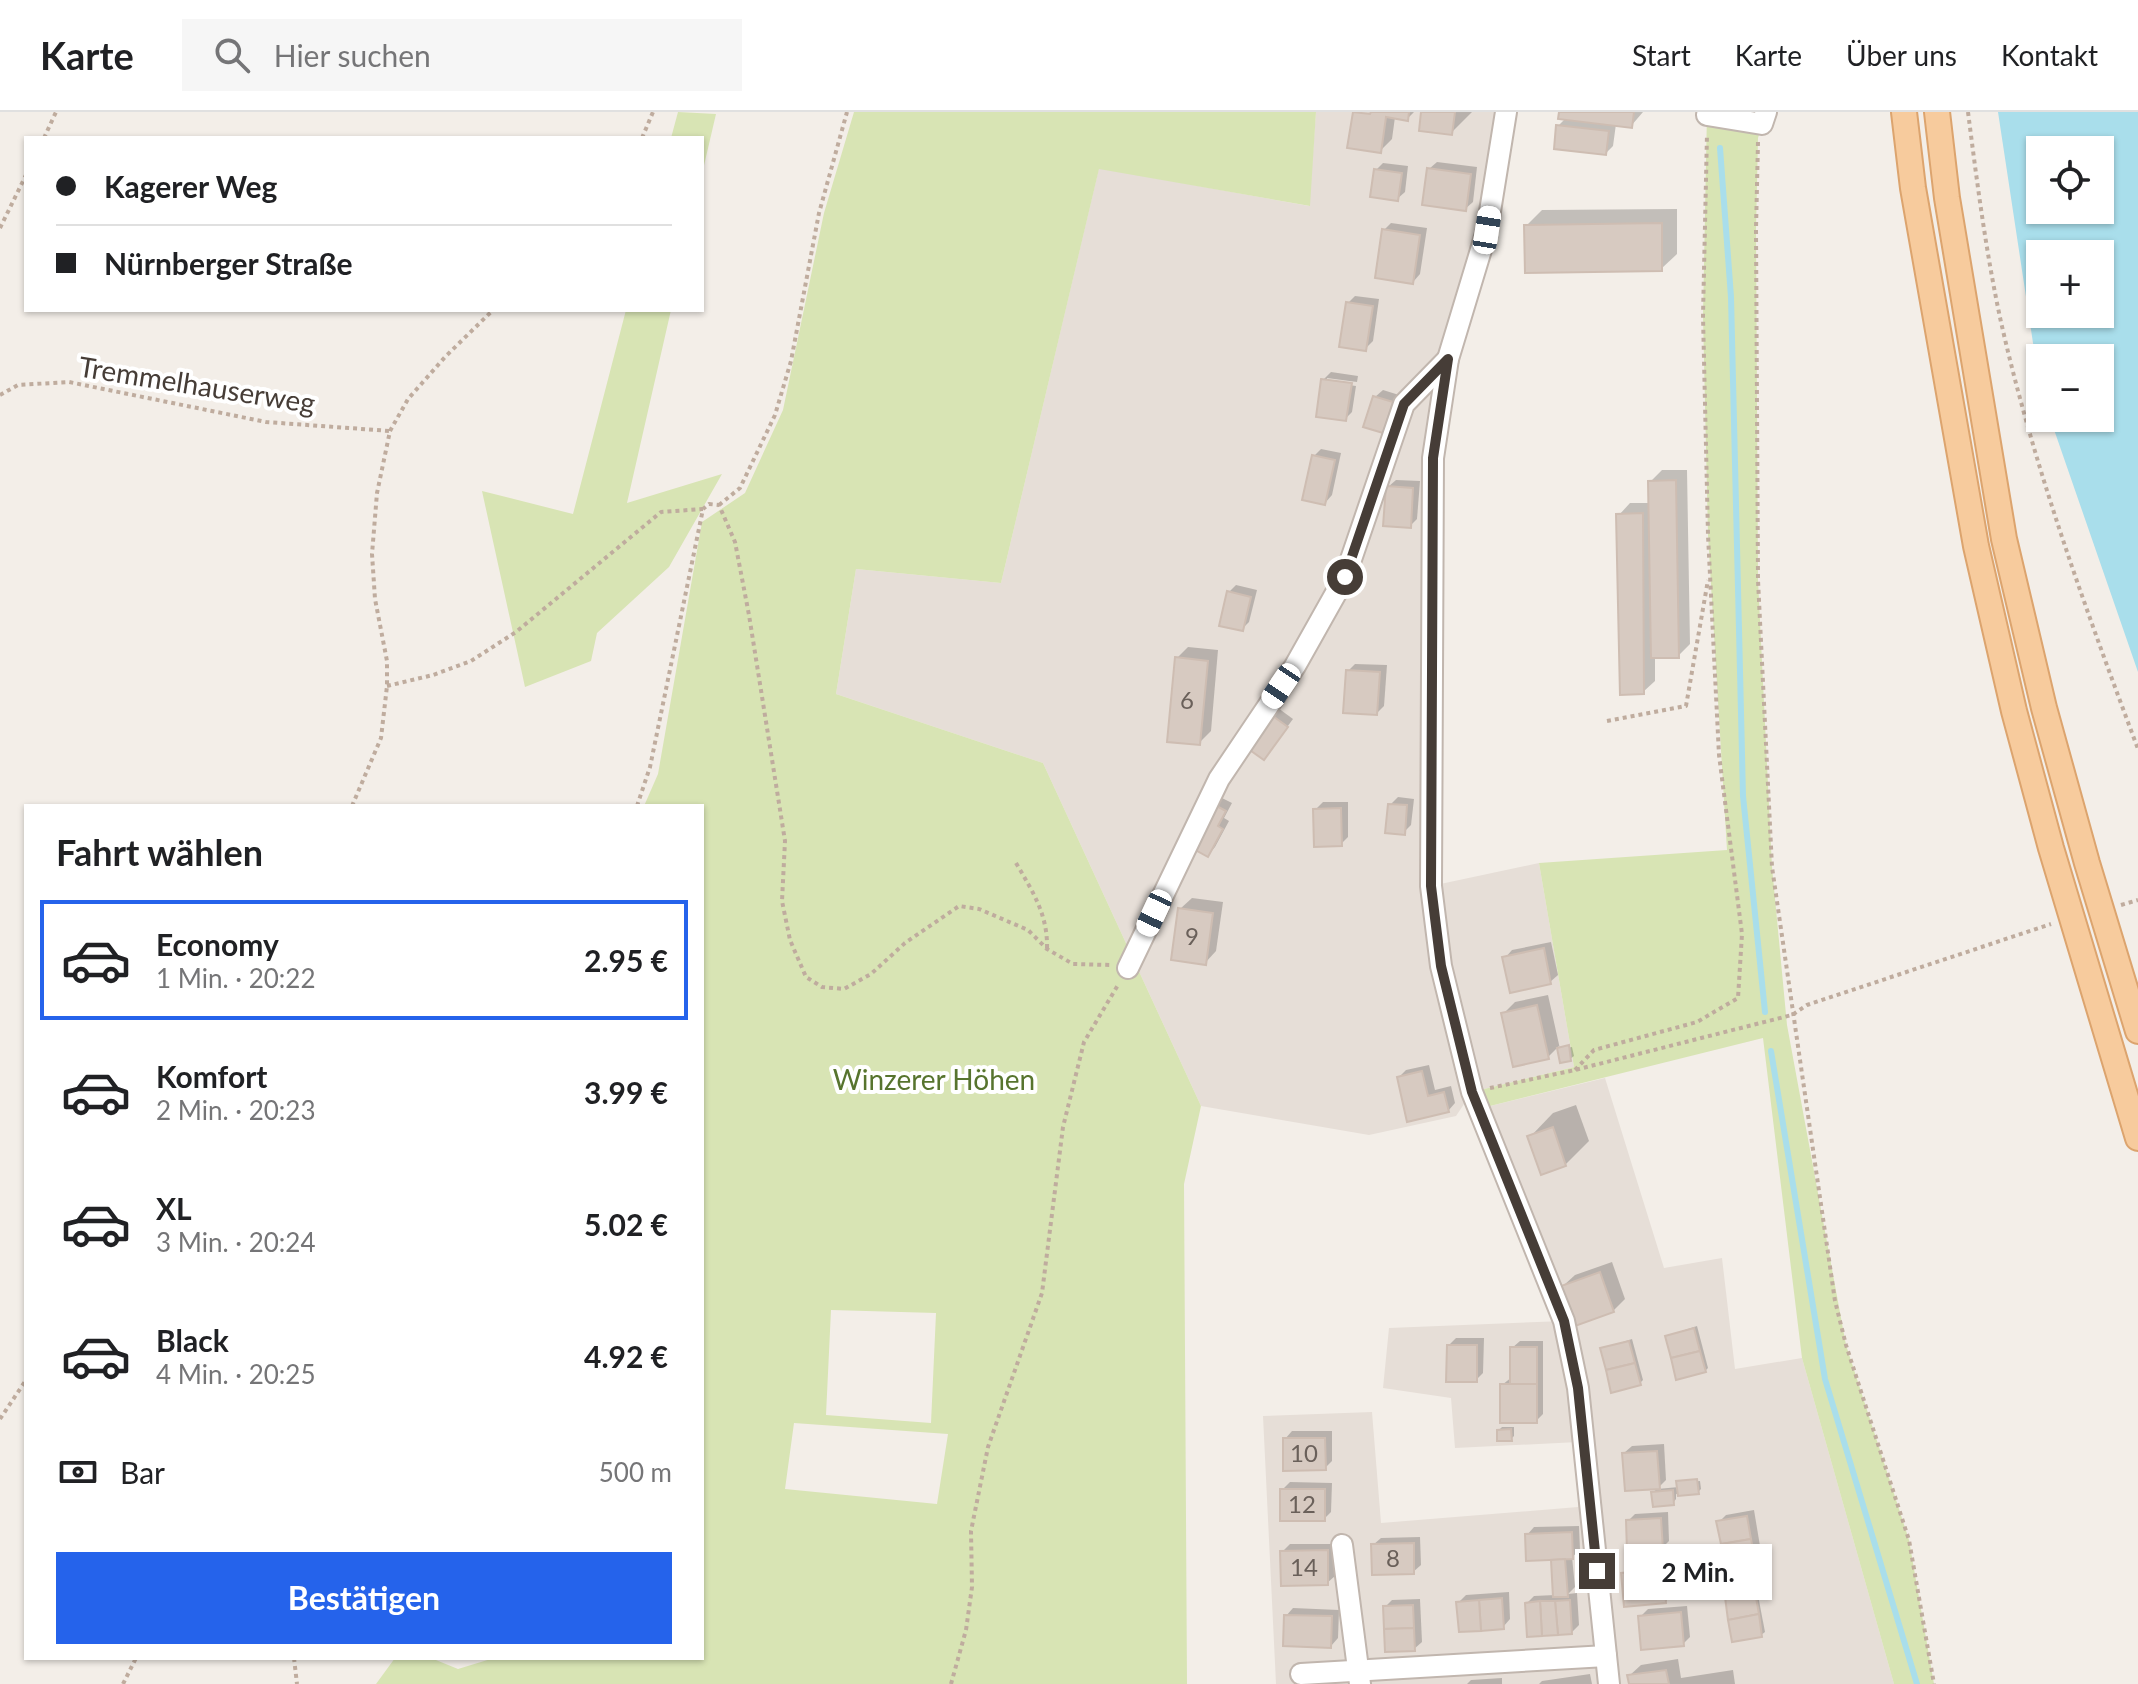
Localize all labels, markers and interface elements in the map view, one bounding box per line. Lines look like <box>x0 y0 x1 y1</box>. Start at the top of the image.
search box <box>182 19 742 91</box>
text: Karte <box>40 32 134 78</box>
icon: search <box>210 33 254 77</box>
text: Hier suchen <box>274 37 431 73</box>
text: Start <box>1632 38 1691 72</box>
text: Karte <box>1735 38 1802 72</box>
text: Über uns <box>1846 38 1957 72</box>
text: Kontakt <box>2001 38 2098 72</box>
map controls <box>2026 136 2114 432</box>
button: locate <box>2026 136 2114 224</box>
text: Kagerer Weg <box>104 168 277 204</box>
car <box>1471 204 1503 256</box>
button: + <box>2026 240 2114 328</box>
text: Nürnberger Straße <box>104 245 353 281</box>
button: − <box>2026 344 2114 432</box>
street label: Tremmelhauserweg <box>77 349 318 419</box>
route start <box>1327 559 1363 595</box>
car <box>1258 659 1304 713</box>
house number: 6 <box>1180 685 1194 714</box>
text: Fahrt wählen <box>56 830 263 874</box>
car <box>1133 886 1175 940</box>
house number: 9 <box>1185 921 1199 950</box>
icon: car <box>60 924 132 996</box>
text: Economy <box>156 926 279 962</box>
text: 2.95 € <box>584 942 668 978</box>
text: 1 Min. · 20:22 <box>156 962 315 994</box>
icon: car <box>60 1056 132 1128</box>
text: Komfort <box>156 1058 267 1094</box>
park label: Winzerer Höhen <box>833 1062 1035 1096</box>
text: 3.99 € <box>584 1074 668 1110</box>
text: 2 Min. · 20:23 <box>156 1094 315 1126</box>
icon: car <box>60 1188 132 1260</box>
text: XL <box>156 1190 192 1226</box>
text: 5.02 € <box>584 1206 668 1242</box>
text: 3 Min. · 20:24 <box>156 1226 315 1258</box>
icon: car <box>60 1320 132 1392</box>
text: Black <box>156 1322 229 1358</box>
text: 4.92 € <box>584 1338 668 1374</box>
text: 4 Min. · 20:25 <box>156 1358 315 1390</box>
house number: 10 <box>1290 1438 1318 1467</box>
icon: cash <box>56 1450 100 1494</box>
text: Bar <box>120 1454 165 1490</box>
text: 500 m <box>599 1456 672 1488</box>
house number: 12 <box>1288 1489 1316 1518</box>
house number: 8 <box>1386 1543 1400 1572</box>
callout: 2 Min. <box>1625 1543 1773 1599</box>
button: Bestätigen <box>56 1552 672 1644</box>
house number: 14 <box>1290 1552 1318 1581</box>
route end <box>1579 1553 1615 1589</box>
text: 2 Min. <box>1661 1556 1735 1588</box>

